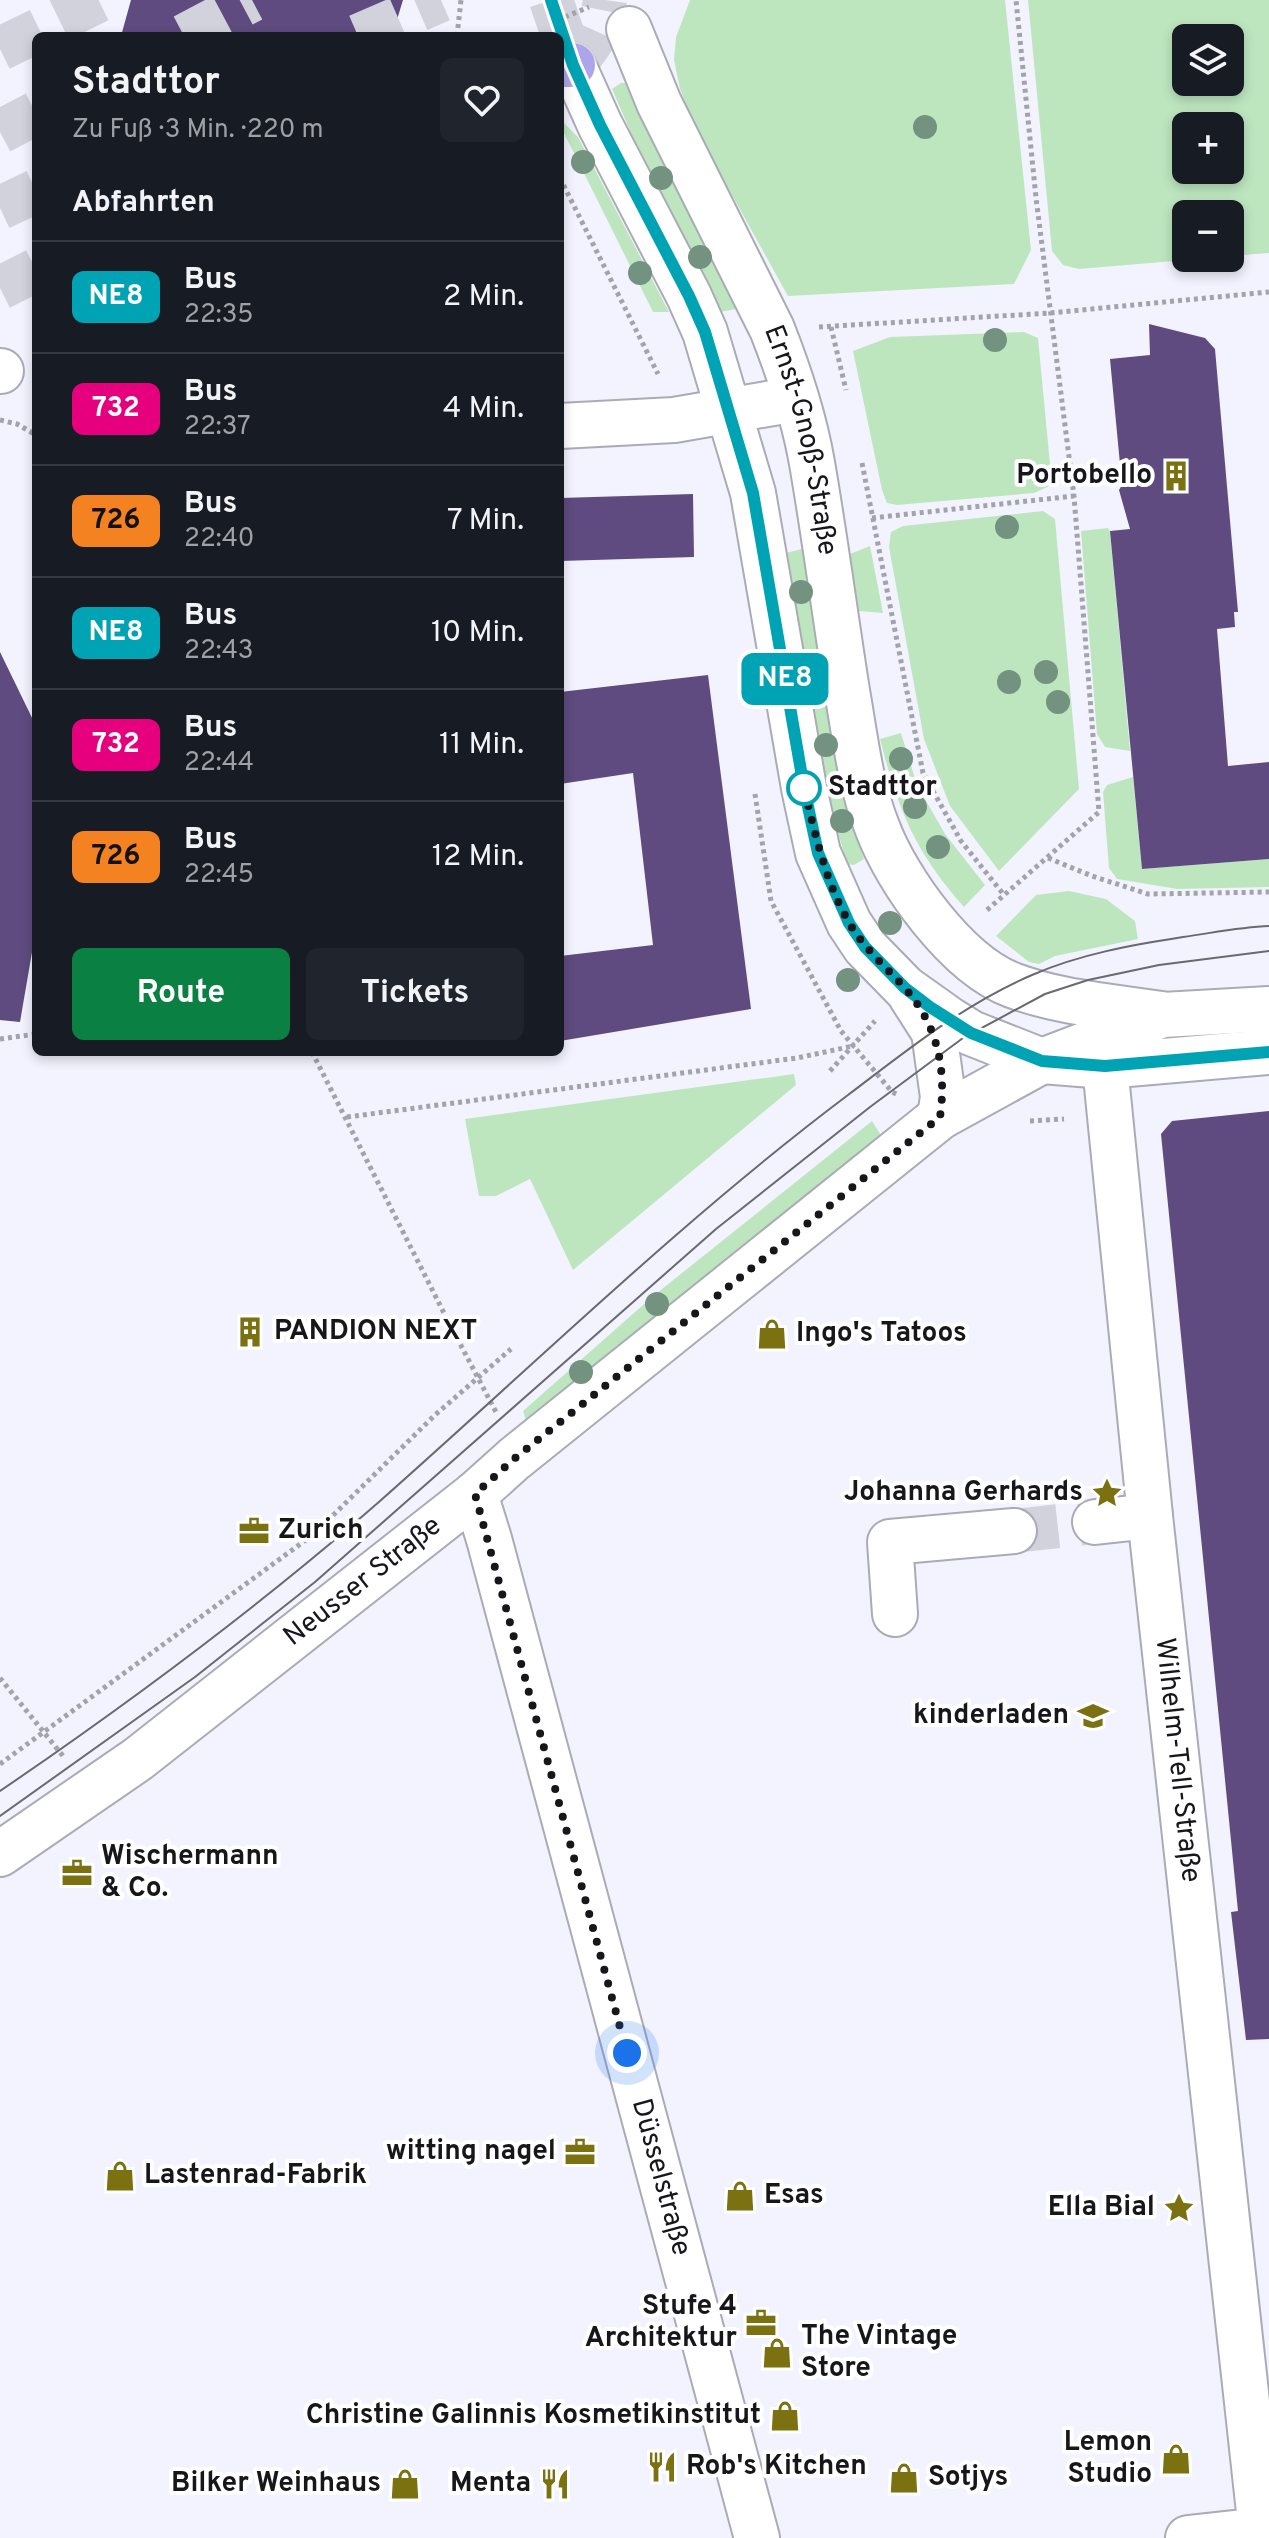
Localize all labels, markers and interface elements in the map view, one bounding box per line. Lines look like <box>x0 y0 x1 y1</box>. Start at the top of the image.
map controls <box>1172 24 1244 272</box>
button: layers <box>1172 24 1244 96</box>
button: heart <box>440 58 524 142</box>
text: Stadttor <box>72 59 220 108</box>
button: + <box>1172 112 1244 184</box>
text: Zu Fuß · 3 Min. · 220 m <box>72 114 324 147</box>
text: Abfahrten <box>72 185 215 222</box>
button: − <box>1172 200 1244 272</box>
text: Bus <box>184 262 237 299</box>
text: NE8 <box>88 279 144 315</box>
text: 2 Min. <box>443 279 524 316</box>
text: 22:35 <box>184 299 253 332</box>
street label: Ernst-Gnoß-Straße <box>754 320 844 558</box>
text: Bus <box>184 374 237 411</box>
text: 732 <box>92 391 140 427</box>
text: 4 Min. <box>443 391 524 428</box>
text: 22:37 <box>184 411 251 444</box>
place label: Portobello <box>1016 458 1152 494</box>
building icon: Portobello <box>1159 459 1193 493</box>
text: Bus <box>184 486 237 523</box>
text: 726 <box>92 503 140 539</box>
text: 7 Min. <box>447 503 524 540</box>
text: 22:40 <box>184 523 255 556</box>
text: Bus <box>184 598 237 635</box>
text: NE8 <box>88 615 144 651</box>
text: 10 Min. <box>431 615 524 652</box>
text: 22:43 <box>184 635 253 668</box>
line badge: NE8 <box>739 653 831 705</box>
text: NE8 <box>757 661 813 697</box>
text: Bus <box>184 710 237 747</box>
text: 732 <box>92 727 140 763</box>
text: 11 Min. <box>439 727 524 764</box>
text: 22:44 <box>184 747 254 780</box>
place label: Stadttor <box>828 770 937 806</box>
marker: Stadttor <box>787 771 821 805</box>
text: Bus <box>184 822 237 859</box>
text: 726 <box>92 839 140 875</box>
text: 12 Min. <box>432 839 524 876</box>
text: 22:45 <box>184 859 254 892</box>
button: Route <box>72 948 290 1040</box>
button: Tickets <box>306 948 524 1040</box>
place label: PANDION NEXT <box>274 1314 477 1350</box>
building icon: PANDION NEXT <box>233 1315 267 1349</box>
place label: Ingo's Tatoos <box>796 1316 967 1352</box>
shop icon: Ingo's Tatoos <box>755 1317 789 1351</box>
place label: Johanna Gerhards <box>844 1475 1083 1511</box>
place icon: Johanna Gerhards <box>1090 1476 1124 1510</box>
street label: Neusser Straße <box>277 1509 449 1655</box>
place label: Zurich <box>278 1513 364 1549</box>
office icon: Zurich <box>237 1514 271 1548</box>
street label: Wilhelm-Tell-Straße <box>1145 1636 1208 1885</box>
place label: kinderladen <box>913 1698 1069 1734</box>
school or university icon: kinderladen <box>1076 1699 1110 1733</box>
place label: Wischermann & Co. <box>101 1839 279 1907</box>
office icon: Wischermann & Co. <box>60 1856 94 1890</box>
your location <box>607 2033 647 2073</box>
street label: Düsselstraße <box>622 2095 699 2260</box>
place label: witting nagel <box>386 2134 556 2170</box>
office icon: witting nagel <box>563 2135 597 2169</box>
place label: Lastenrad-Fabrik <box>144 2158 367 2194</box>
shop icon: Lastenrad-Fabrik <box>103 2159 137 2193</box>
place label: Esas <box>764 2178 824 2214</box>
shop icon: Esas <box>723 2179 757 2213</box>
place label: Ella Bial <box>1048 2190 1155 2226</box>
place icon: Ella Bial <box>1162 2191 1196 2225</box>
place label: Stufe 4 Architektur <box>585 2289 737 2357</box>
office icon: Stufe 4 Architektur <box>744 2306 778 2340</box>
place label: The Vintage Store <box>801 2319 957 2387</box>
shop icon: The Vintage Store <box>760 2336 794 2370</box>
place label: Christine Galinnis Kosmetikinstitut <box>306 2398 761 2434</box>
shop icon: Christine Galinnis Kosmetikinstitut <box>768 2399 802 2433</box>
place label: Lemon Studio <box>1064 2425 1152 2493</box>
shop icon: Lemon Studio <box>1159 2442 1193 2476</box>
place label: Rob's Kitchen <box>686 2449 867 2485</box>
restaurant icon: Rob's Kitchen <box>645 2450 679 2484</box>
place label: Sotjys <box>928 2460 1008 2496</box>
shop icon: Sotjys <box>887 2461 921 2495</box>
place label: Bilker Weinhaus <box>171 2466 381 2502</box>
place label: Menta <box>450 2466 531 2502</box>
shop icon: Bilker Weinhaus <box>388 2467 422 2501</box>
restaurant icon: Menta <box>538 2467 572 2501</box>

